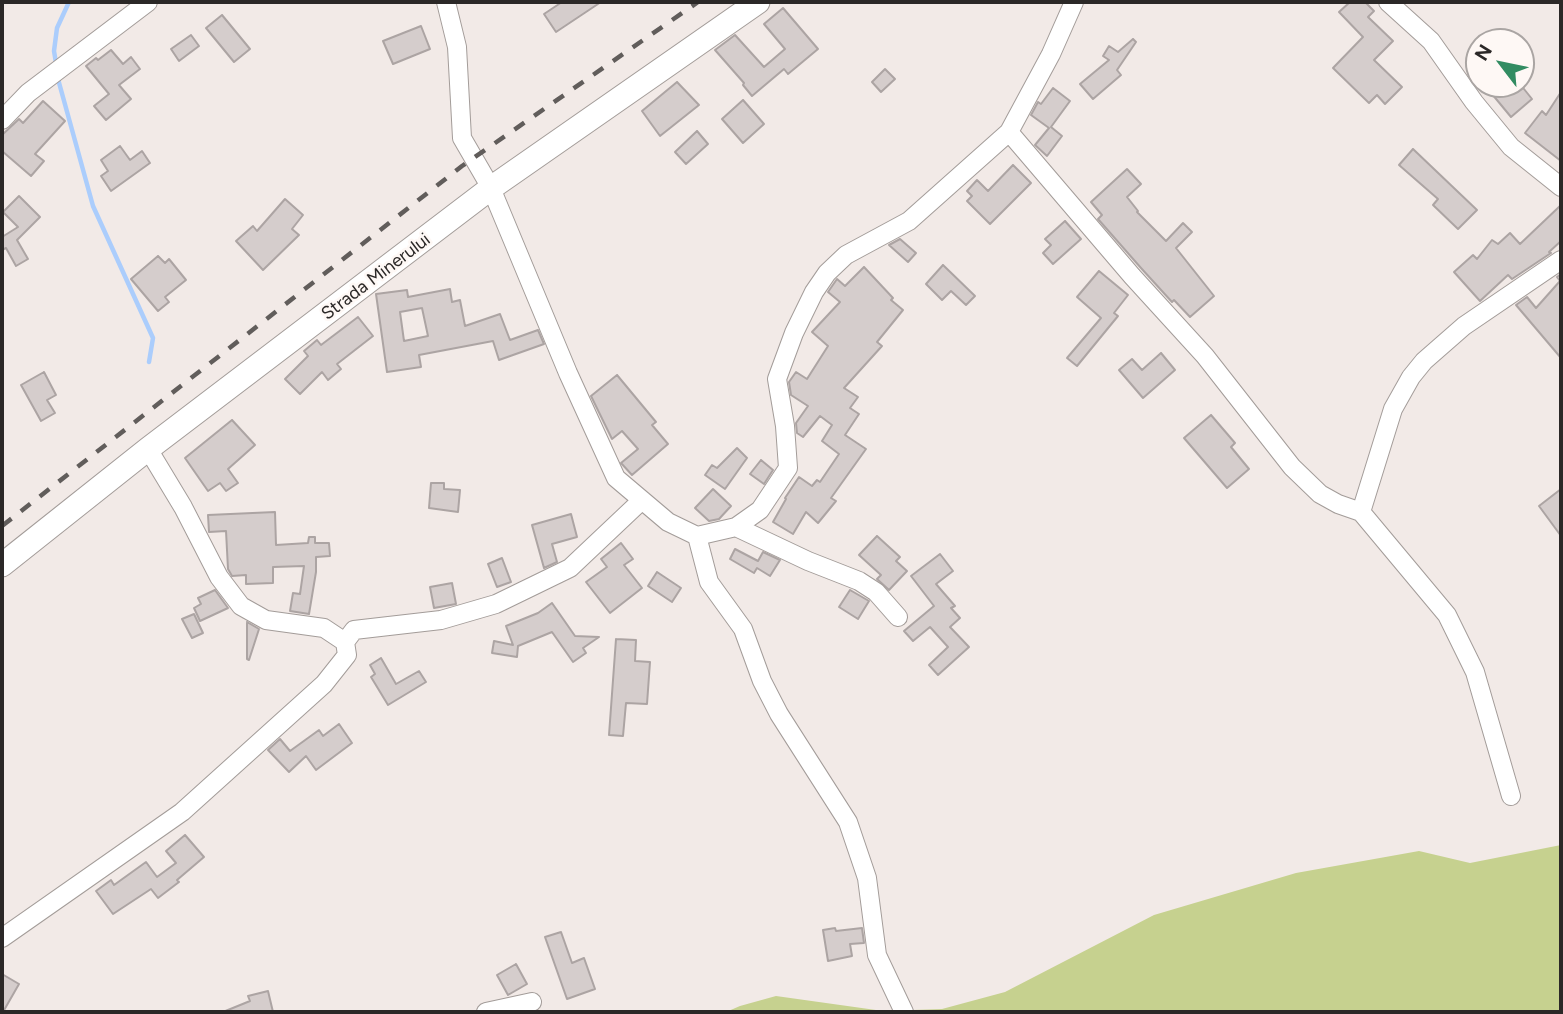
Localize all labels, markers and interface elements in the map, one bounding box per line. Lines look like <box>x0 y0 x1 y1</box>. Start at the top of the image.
north arrow <box>1465 28 1535 98</box>
text: N <box>1470 40 1497 65</box>
street label: Strada Minerului <box>317 229 435 325</box>

